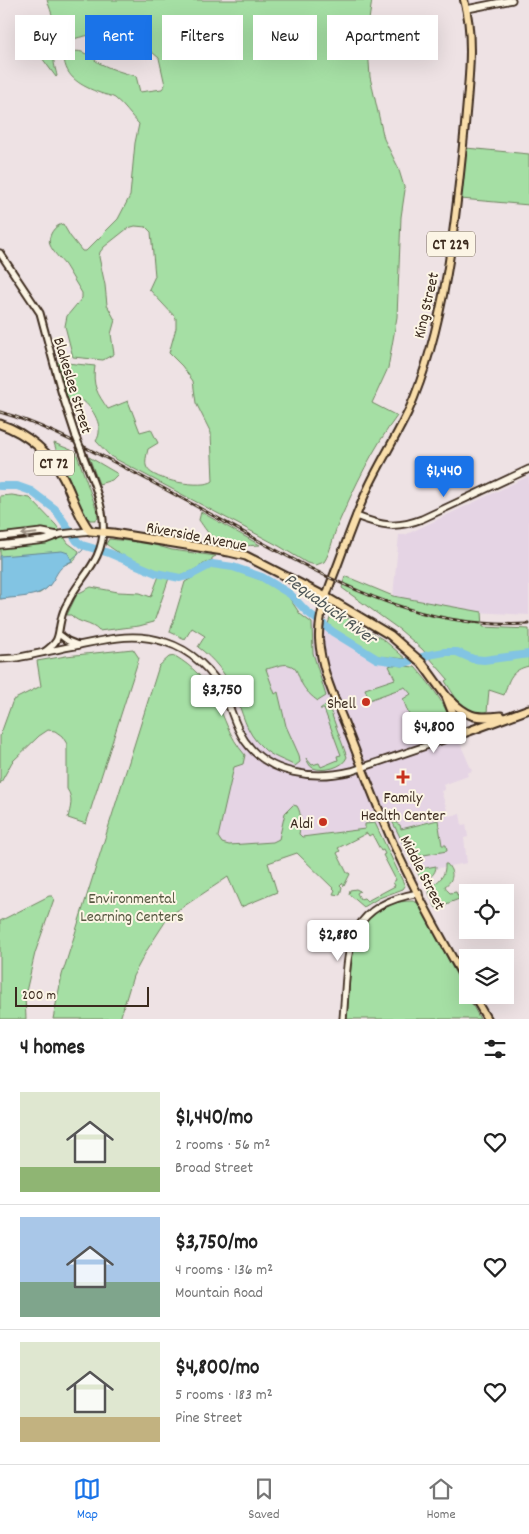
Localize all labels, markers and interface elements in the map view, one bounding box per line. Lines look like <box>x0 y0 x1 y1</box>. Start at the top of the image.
chip: Buy <box>15 15 75 60</box>
chip: Rent <box>85 15 152 60</box>
chip: Filters <box>162 15 243 60</box>
chip: New <box>253 15 317 60</box>
chip: Apartment <box>327 15 438 60</box>
road number: CT 229 <box>427 232 475 256</box>
street label: King Street <box>409 270 446 341</box>
street label: Blakeslee Street <box>46 335 97 437</box>
road number: CT 72 <box>34 450 74 476</box>
pin: $1,440 <box>403 456 485 498</box>
text: $1,440 <box>426 460 462 483</box>
street label: Riverside Avenue <box>144 516 249 558</box>
one-way arrow <box>21 529 37 539</box>
water label: Pequabuck River <box>278 568 383 653</box>
pin: $3,750 <box>181 674 263 717</box>
text: $3,750 <box>202 679 242 702</box>
place label: Shell <box>327 693 356 716</box>
marker: Shell <box>360 696 372 708</box>
pin: $4,800 <box>393 712 475 754</box>
text: $4,800 <box>413 716 455 739</box>
marker: Family Health Center <box>396 770 410 784</box>
place label: Family Health Center <box>361 787 445 828</box>
place label: Aldi <box>290 813 313 836</box>
marker: Aldi <box>317 816 329 828</box>
street label: Middle Street <box>393 832 450 914</box>
map controls <box>459 884 514 1004</box>
button: locate <box>459 884 514 939</box>
park label: Environmental Learning Centers <box>80 888 184 929</box>
pin: $2,880 <box>297 920 379 962</box>
text: $2,880 <box>318 924 358 947</box>
button: layers <box>459 949 514 1004</box>
scale bar <box>15 984 149 1007</box>
text: 200 m <box>22 986 56 1006</box>
text: 4 homes <box>20 1034 85 1064</box>
icon: filters <box>481 1035 509 1063</box>
text: $1,440/mo <box>175 1104 253 1134</box>
icon: home <box>60 1112 120 1172</box>
icon: heart <box>481 1128 509 1156</box>
text: 2 rooms · 56 m² <box>175 1134 270 1157</box>
text: Broad Street <box>175 1157 253 1180</box>
text: $3,750/mo <box>175 1229 258 1259</box>
icon: home <box>60 1237 120 1297</box>
icon: heart <box>481 1253 509 1281</box>
text: 4 rooms · 136 m² <box>175 1259 273 1282</box>
text: Mountain Road <box>175 1282 263 1305</box>
text: $4,800/mo <box>175 1354 259 1384</box>
icon: home <box>60 1362 120 1422</box>
icon: heart <box>481 1378 509 1406</box>
text: 5 rooms · 183 m² <box>175 1384 272 1407</box>
text: Pine Street <box>175 1407 242 1430</box>
tab: Map <box>73 1475 101 1525</box>
tab: Saved <box>248 1475 280 1525</box>
tab: Home <box>426 1475 456 1525</box>

